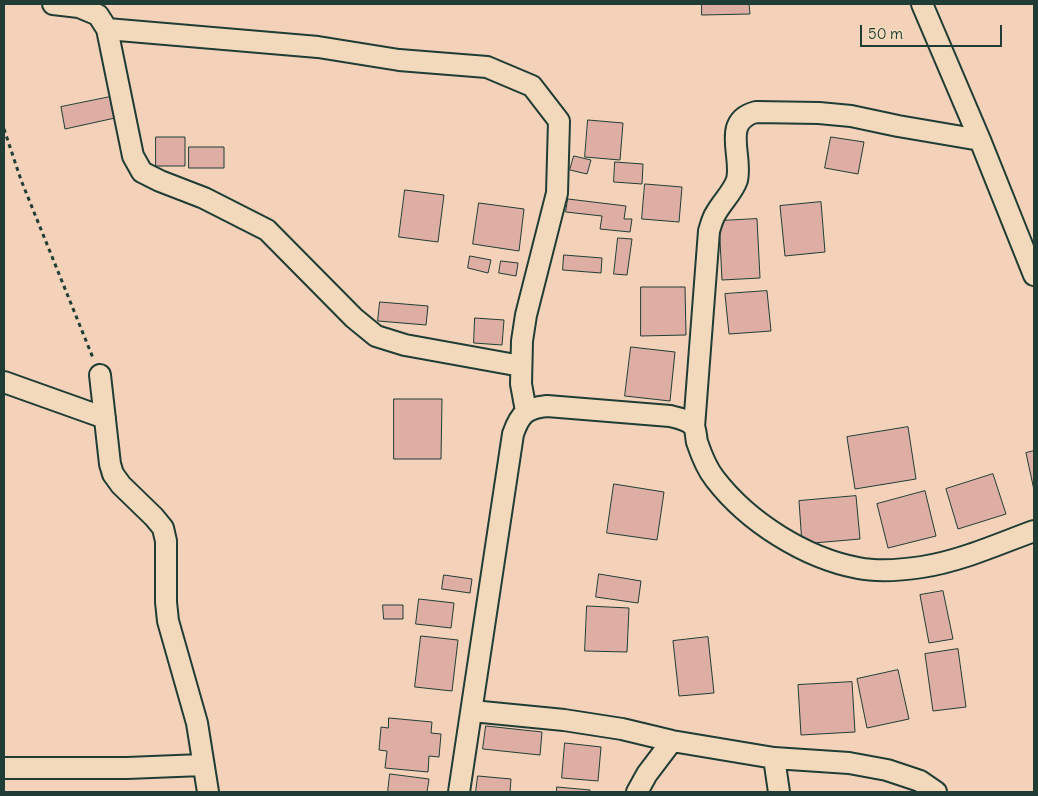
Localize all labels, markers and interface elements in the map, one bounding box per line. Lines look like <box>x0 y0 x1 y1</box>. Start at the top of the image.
scale bar <box>863 15 1006 47</box>
text: 50 m <box>868 24 903 43</box>

